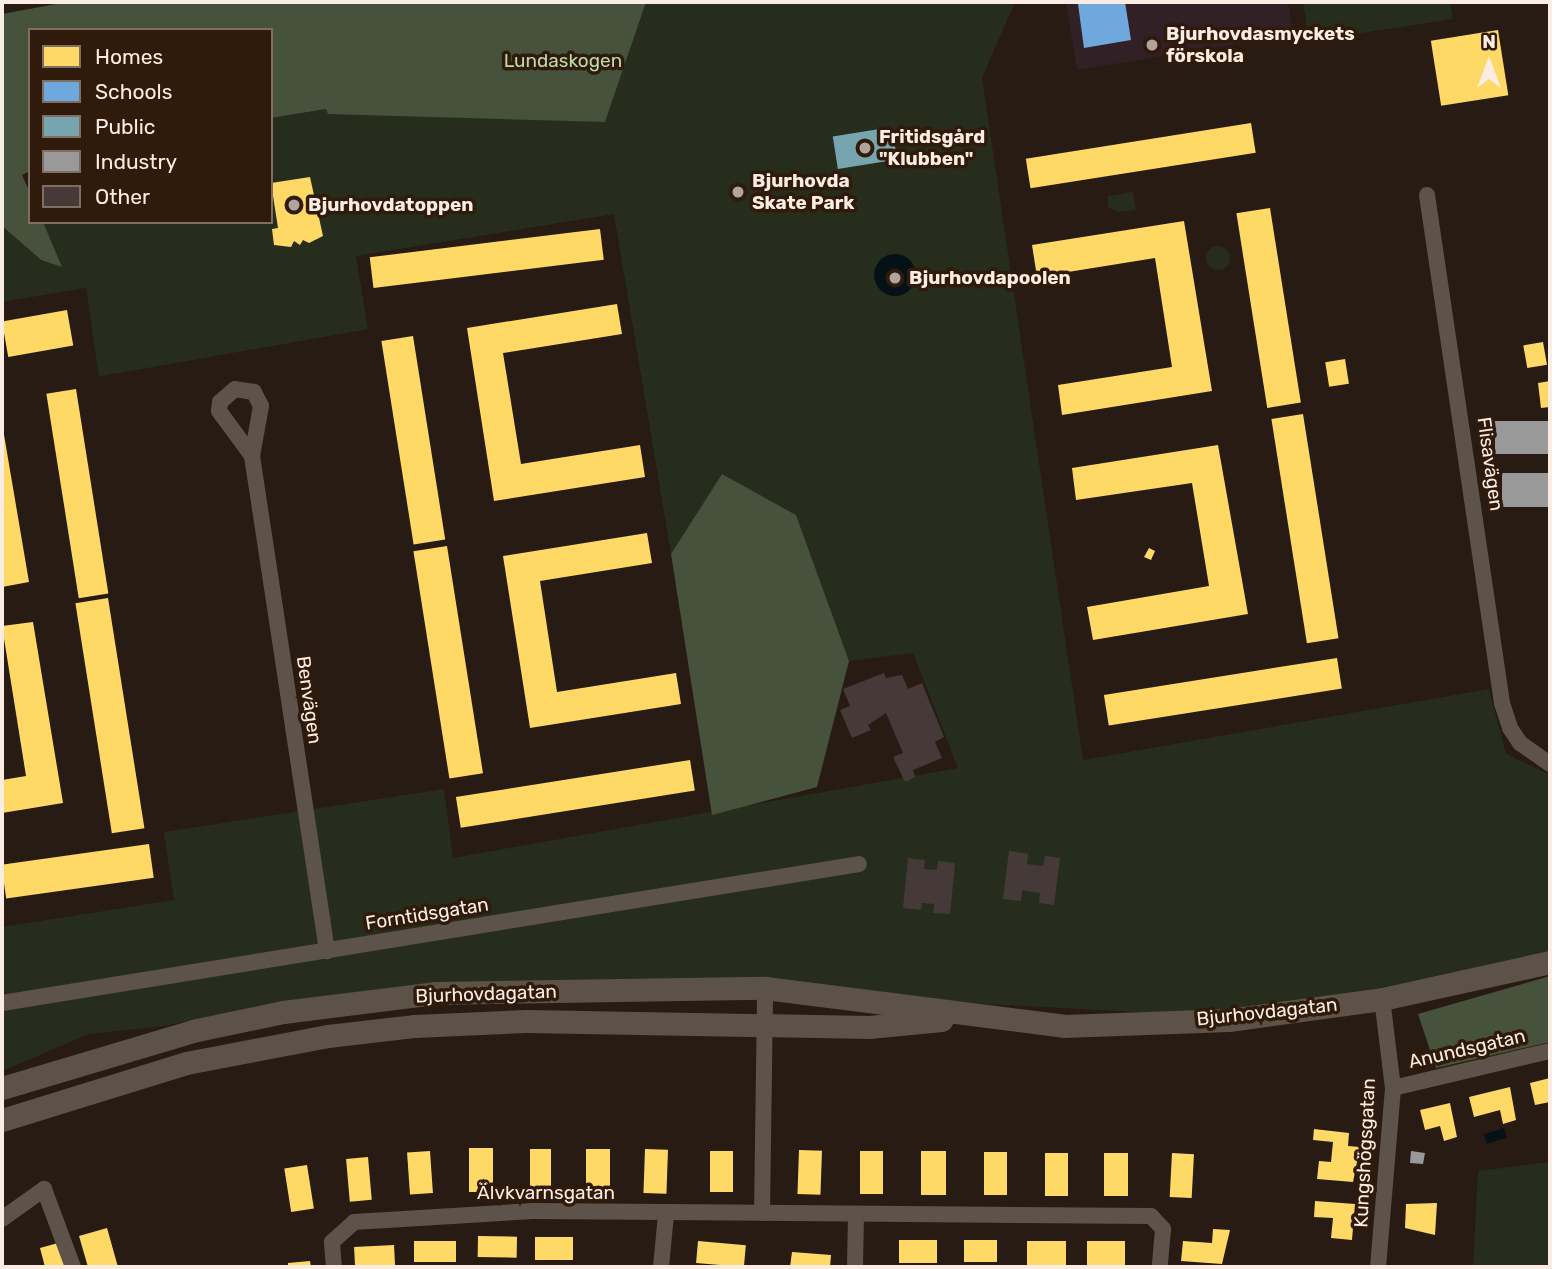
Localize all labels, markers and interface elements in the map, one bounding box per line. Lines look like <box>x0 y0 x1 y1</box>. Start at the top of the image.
place label: Bjurhovdasmyckets förskola <box>1166 23 1355 67</box>
legend <box>28 28 273 224</box>
north arrow <box>1454 28 1524 98</box>
text: N <box>1482 30 1496 53</box>
marker: Bjurhovdasmyckets förskola <box>1144 37 1160 53</box>
text: Homes <box>95 44 163 69</box>
park label: Lundaskogen <box>504 50 622 72</box>
text: Schools <box>95 79 172 104</box>
text: Public <box>95 114 155 139</box>
place label: Fritidsgård "Klubben" <box>879 126 985 170</box>
marker: Fritidsgård "Klubben" <box>857 140 873 156</box>
text: Industry <box>95 149 177 174</box>
place label: Bjurhovda Skate Park <box>752 170 854 214</box>
text: Other <box>95 184 150 209</box>
marker: Bjurhovda Skate Park <box>730 184 746 200</box>
place label: Bjurhovdatoppen <box>308 194 474 216</box>
marker: Bjurhovdatoppen <box>286 197 302 213</box>
place label: Bjurhovdapoolen <box>909 267 1071 289</box>
marker: Bjurhovdapoolen <box>887 270 903 286</box>
street label: Flisavägen <box>1472 416 1508 512</box>
street label: Benvägen <box>292 654 326 746</box>
street label: Forntidsgatan <box>364 893 490 935</box>
street label: Bjurhovdagatan <box>415 980 557 1008</box>
street label: Bjurhovdagatan <box>1195 993 1339 1031</box>
street label: Anundsgatan <box>1406 1024 1528 1074</box>
street label: Kungshögsgatan <box>1350 1078 1380 1228</box>
street label: Älvkvarnsgatan <box>477 1182 615 1204</box>

